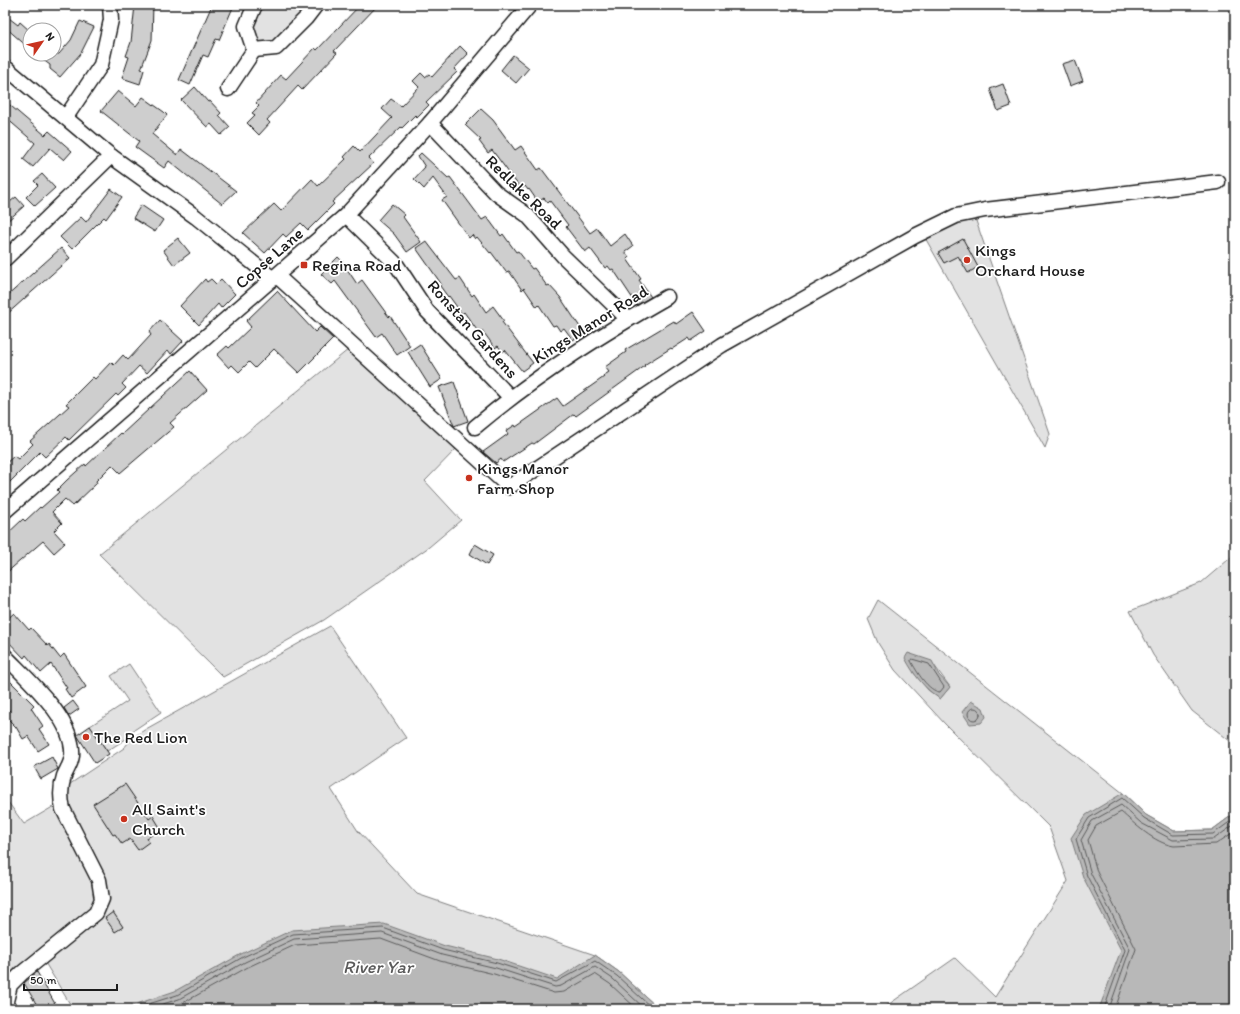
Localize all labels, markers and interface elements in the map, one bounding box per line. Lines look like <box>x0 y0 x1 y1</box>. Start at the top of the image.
north arrow <box>22 22 62 62</box>
text: N <box>42 30 57 43</box>
street label: Redlake Road <box>482 151 567 234</box>
street label: Copse Lane <box>231 223 307 293</box>
place label: Kings Orchard House <box>975 240 1085 280</box>
place label: Regina Road <box>312 255 402 275</box>
marker: Kings Orchard House <box>962 255 972 265</box>
marker: Regina Road <box>299 260 309 270</box>
street label: Ronstan Gardens <box>424 276 522 382</box>
street label: Kings Manor Road <box>529 280 652 368</box>
place label: Kings Manor Farm Shop <box>477 458 569 498</box>
marker: Kings Manor Farm Shop <box>464 473 474 483</box>
place label: The Red Lion <box>94 727 188 747</box>
marker: The Red Lion <box>81 732 91 742</box>
place label: All Saint's Church <box>132 799 206 839</box>
marker: All Saint's Church <box>119 814 129 824</box>
water label: River Yar <box>343 956 415 978</box>
scale bar <box>24 966 117 992</box>
text: 50 m <box>30 973 56 987</box>

